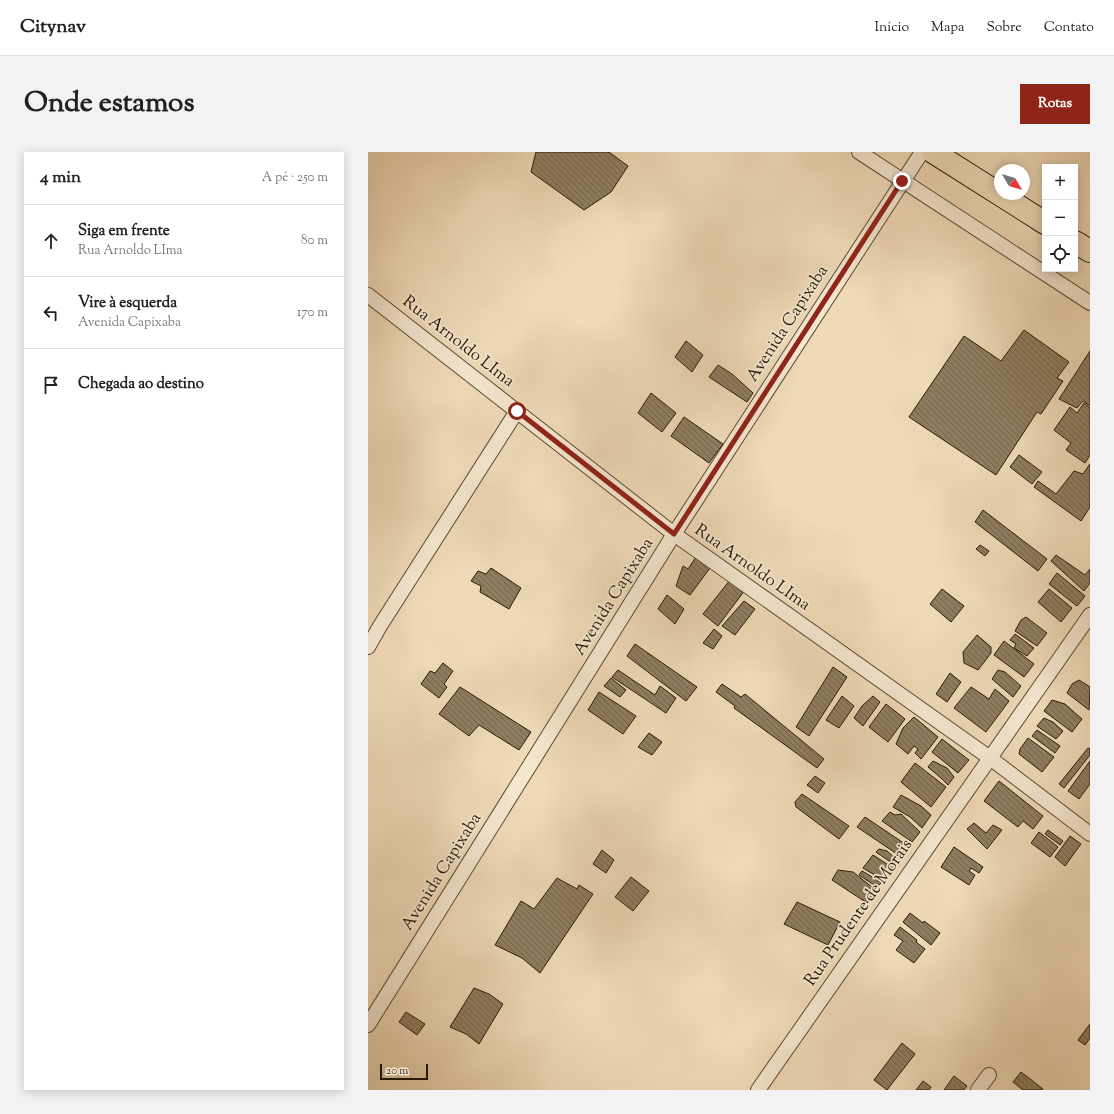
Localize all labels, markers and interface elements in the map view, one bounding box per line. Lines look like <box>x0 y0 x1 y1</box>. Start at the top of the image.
text: Citynav <box>20 14 86 41</box>
text: Início <box>874 18 909 38</box>
text: Mapa <box>931 18 964 38</box>
text: Sobre <box>986 18 1022 38</box>
text: Contato <box>1044 18 1094 38</box>
text: Onde estamos <box>24 84 194 124</box>
button: Rotas <box>1020 84 1090 124</box>
north arrow <box>994 164 1030 200</box>
map controls <box>1042 164 1078 272</box>
button: + <box>1042 164 1078 200</box>
text: 4 min <box>40 166 81 190</box>
text: A pé · 250 m <box>262 169 328 187</box>
route end <box>893 172 911 190</box>
button: − <box>1042 200 1078 236</box>
text: Siga em frente <box>78 221 170 242</box>
icon: ahead <box>40 230 62 252</box>
text: 80 m <box>301 232 328 250</box>
button: locate <box>1042 236 1078 272</box>
text: Rua Arnoldo LIma <box>78 242 182 260</box>
street label: Avenida Capixaba <box>741 261 835 387</box>
street label: Rua Arnoldo LIma <box>397 291 519 394</box>
text: Vire à esquerda <box>78 293 177 314</box>
icon: left <box>40 302 62 324</box>
text: 170 m <box>297 304 328 322</box>
text: Avenida Capixaba <box>78 314 181 332</box>
icon: arrive <box>40 374 62 396</box>
text: Chegada ao destino <box>78 374 204 395</box>
route start <box>508 402 526 420</box>
street label: Rua Arnoldo LIma <box>689 519 815 617</box>
street label: Avenida Capixaba <box>568 533 660 660</box>
street label: Avenida Capixaba <box>396 808 488 935</box>
street label: Rua Prudente de Morais <box>799 834 919 991</box>
scale bar <box>380 1062 428 1081</box>
text: 20 m <box>386 1063 408 1079</box>

